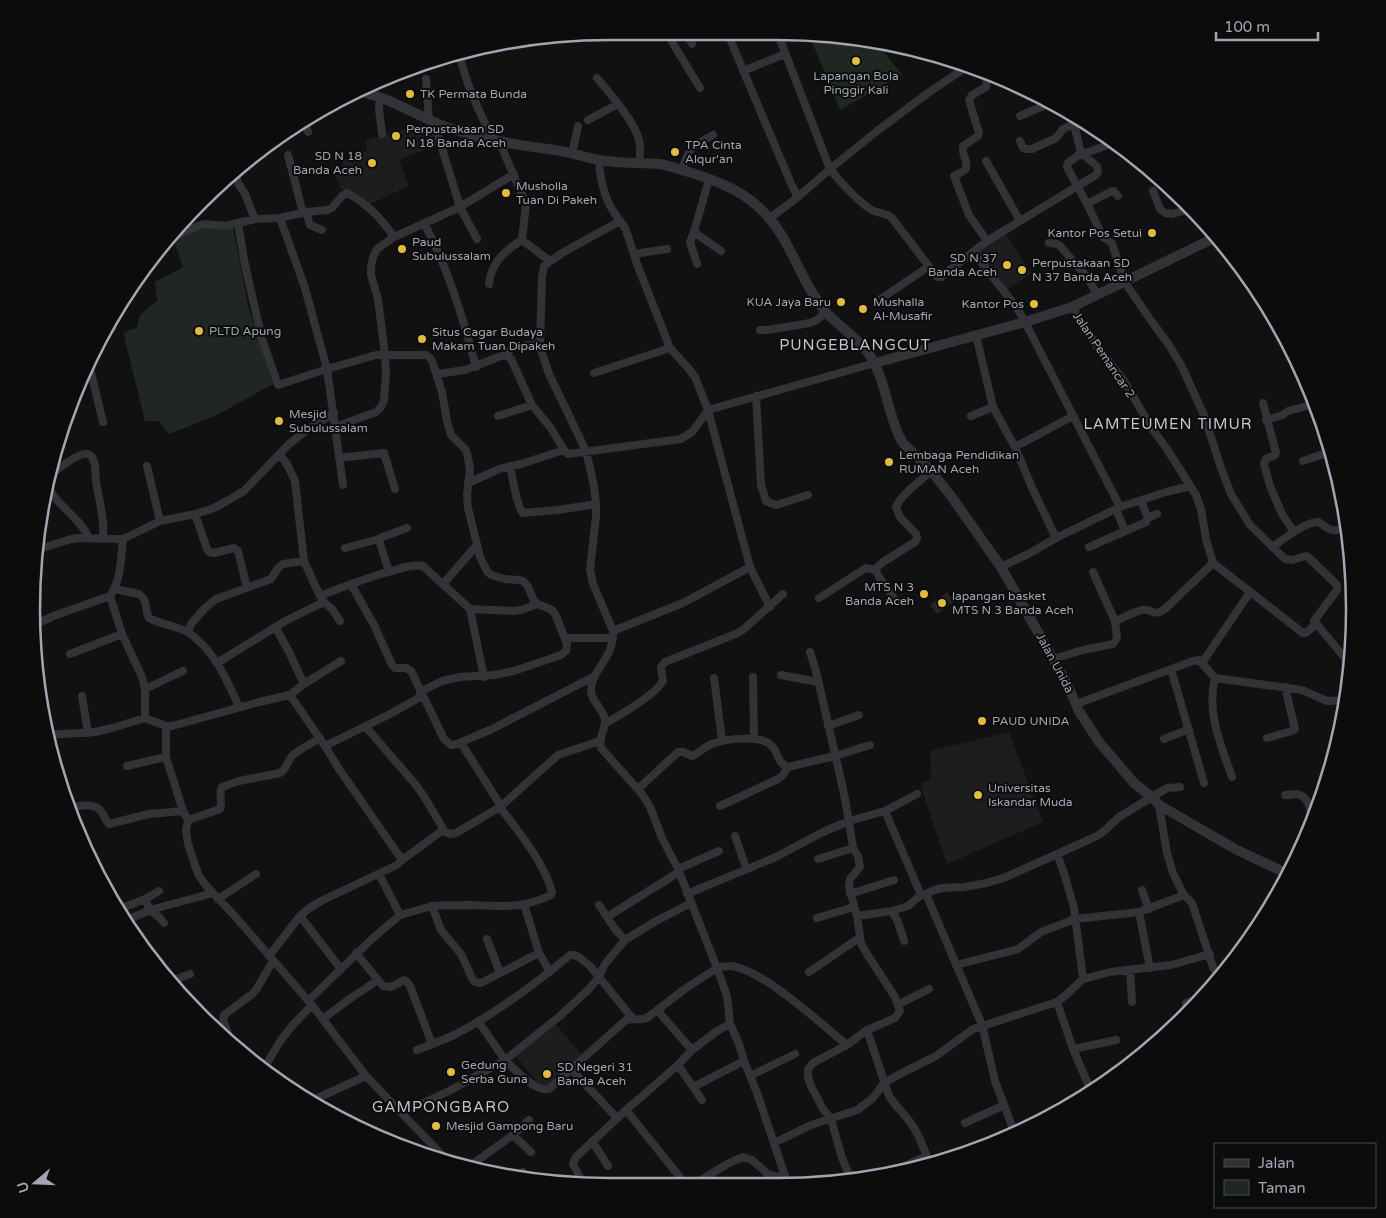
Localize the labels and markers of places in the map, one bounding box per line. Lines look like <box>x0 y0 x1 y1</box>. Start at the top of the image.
marker: Lapangan Bola Pinggir Kali <box>850 55 862 67</box>
place label: Lapangan Bola Pinggir Kali <box>813 69 899 97</box>
place label: TK Permata Bunda <box>420 87 527 101</box>
marker: TK Permata Bunda <box>404 88 416 100</box>
place label: Perpustakaan SD N 18 Banda Aceh <box>406 122 506 150</box>
marker: Perpustakaan SD N 18 Banda Aceh <box>390 130 402 142</box>
place label: TPA Cinta Alqur'an <box>685 138 742 166</box>
marker: TPA Cinta Alqur'an <box>669 146 681 158</box>
place label: SD N 18 Banda Aceh <box>293 149 362 177</box>
marker: SD N 18 Banda Aceh <box>366 157 378 169</box>
place label: Musholla Tuan Di Pakeh <box>516 179 597 207</box>
marker: Musholla Tuan Di Pakeh <box>500 187 512 199</box>
place label: Kantor Pos Setui <box>1047 226 1142 240</box>
marker: Kantor Pos Setui <box>1146 227 1158 239</box>
place label: Paud Subulussalam <box>412 235 491 263</box>
marker: Paud Subulussalam <box>396 243 408 255</box>
place label: SD N 37 Banda Aceh <box>928 251 997 279</box>
place label: Perpustakaan SD N 37 Banda Aceh <box>1032 256 1132 284</box>
marker: SD N 37 Banda Aceh <box>1001 259 1013 271</box>
marker: Perpustakaan SD N 37 Banda Aceh <box>1016 264 1028 276</box>
place label: KUA Jaya Baru <box>747 295 831 309</box>
place label: Mushalla Al-Musafir <box>873 295 933 323</box>
marker: KUA Jaya Baru <box>835 296 847 308</box>
place label: Kantor Pos <box>962 297 1024 311</box>
marker: Kantor Pos <box>1028 298 1040 310</box>
marker: Mushalla Al-Musafir <box>857 303 869 315</box>
place label: PLTD Apung <box>209 324 281 338</box>
marker: PLTD Apung <box>193 325 205 337</box>
place label: Situs Cagar Budaya Makam Tuan Dipakeh <box>432 325 555 353</box>
marker: Situs Cagar Budaya Makam Tuan Dipakeh <box>416 333 428 345</box>
place label: Mesjid Subulussalam <box>289 407 368 435</box>
marker: Mesjid Subulussalam <box>273 415 285 427</box>
place label: Lembaga Pendidikan RUMAN Aceh <box>899 448 1019 476</box>
marker: Lembaga Pendidikan RUMAN Aceh <box>883 456 895 468</box>
place label: MTS N 3 Banda Aceh <box>845 580 914 608</box>
marker: MTS N 3 Banda Aceh <box>918 588 930 600</box>
place label: lapangan basket MTS N 3 Banda Aceh <box>952 589 1074 617</box>
marker: lapangan basket MTS N 3 Banda Aceh <box>936 597 948 609</box>
place label: PAUD UNIDA <box>992 714 1069 728</box>
marker: PAUD UNIDA <box>976 715 988 727</box>
place label: Universitas Iskandar Muda <box>988 781 1073 809</box>
marker: Universitas Iskandar Muda <box>972 789 984 801</box>
place label: Gedung Serba Guna <box>461 1058 528 1086</box>
place label: SD Negeri 31 Banda Aceh <box>557 1060 633 1088</box>
marker: Gedung Serba Guna <box>445 1066 457 1078</box>
marker: SD Negeri 31 Banda Aceh <box>541 1068 553 1080</box>
place label: Mesjid Gampong Baru <box>446 1119 573 1133</box>
marker: Mesjid Gampong Baru <box>430 1120 442 1132</box>

